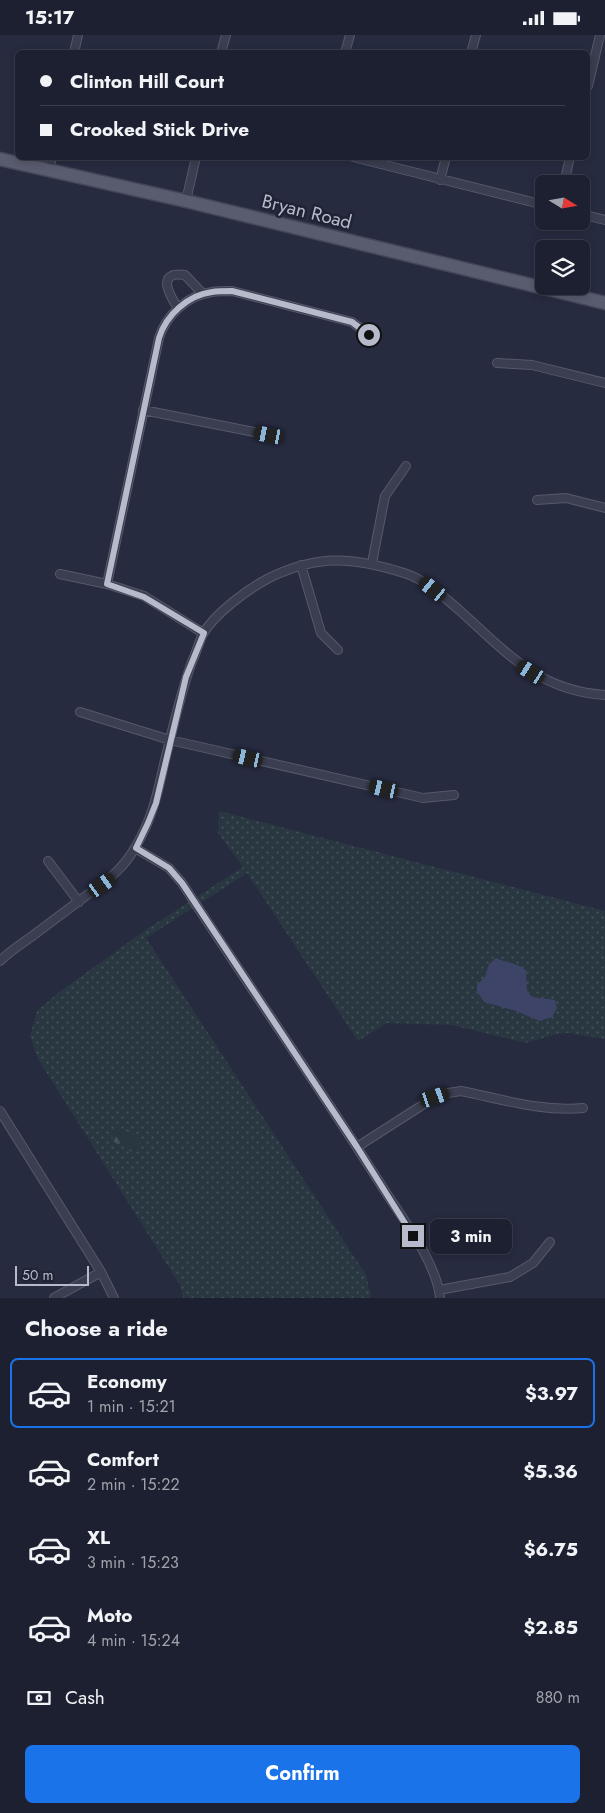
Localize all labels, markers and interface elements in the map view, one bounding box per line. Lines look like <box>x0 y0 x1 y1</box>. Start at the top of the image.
text: 15:17 <box>25 4 74 31</box>
text: Clinton Hill Court <box>70 68 224 95</box>
text: Crooked Stick Drive <box>70 116 249 143</box>
north arrow <box>535 175 590 230</box>
map controls <box>535 175 590 295</box>
street label: Bryan Road <box>259 187 355 236</box>
button: layers <box>535 240 590 295</box>
route start <box>358 324 380 346</box>
car <box>252 425 285 445</box>
car <box>416 574 449 604</box>
car <box>514 658 547 686</box>
car <box>231 747 264 769</box>
car <box>367 778 400 800</box>
car <box>85 870 118 900</box>
car <box>418 1085 451 1109</box>
callout: 3 min <box>430 1219 513 1253</box>
route end <box>402 1225 424 1247</box>
text: 3 min <box>450 1225 492 1248</box>
scale bar <box>15 1263 89 1286</box>
text: 50 m <box>22 1265 53 1285</box>
text: Choose a ride <box>25 1312 168 1344</box>
text: Economy <box>87 1368 167 1395</box>
icon: car <box>27 1371 72 1416</box>
text: $3.97 <box>525 1380 578 1407</box>
text: 1 min · 15:21 <box>87 1395 176 1418</box>
text: Comfort <box>87 1446 159 1473</box>
icon: car <box>27 1449 72 1494</box>
text: $5.36 <box>523 1458 578 1485</box>
text: 2 min · 15:22 <box>87 1473 180 1496</box>
text: XL <box>87 1524 110 1551</box>
icon: car <box>27 1527 72 1572</box>
text: $6.75 <box>524 1536 578 1563</box>
text: 3 min · 15:23 <box>87 1551 179 1574</box>
text: Moto <box>87 1602 132 1629</box>
icon: car <box>27 1605 72 1650</box>
text: $2.85 <box>523 1614 578 1641</box>
text: 4 min · 15:24 <box>87 1629 180 1652</box>
icon: cash <box>25 1684 53 1712</box>
text: Cash <box>65 1684 105 1711</box>
text: 880 m <box>536 1686 580 1709</box>
button: Confirm <box>25 1745 580 1803</box>

